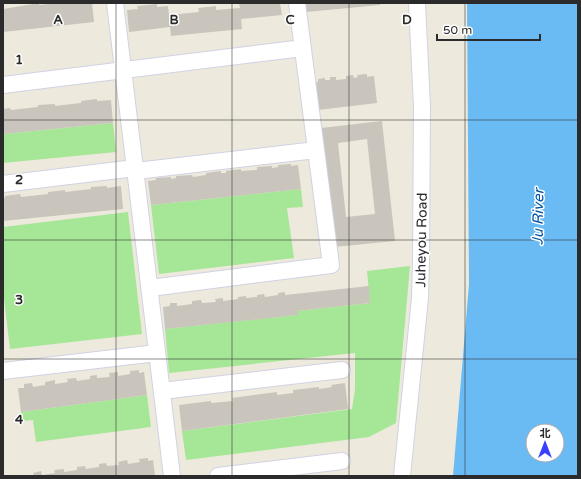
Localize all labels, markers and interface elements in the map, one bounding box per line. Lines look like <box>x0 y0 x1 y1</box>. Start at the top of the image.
text: A <box>53 12 63 28</box>
text: B <box>169 12 179 28</box>
text: C <box>285 12 295 28</box>
text: D <box>402 12 412 28</box>
scale bar <box>437 16 540 42</box>
text: 50 m <box>443 23 472 37</box>
text: 1 <box>15 52 23 68</box>
text: 2 <box>15 172 23 188</box>
water label: Ju River <box>529 186 548 245</box>
street label: Juheyou Road <box>412 193 431 288</box>
text: 3 <box>15 292 23 308</box>
text: 4 <box>15 412 24 428</box>
north arrow <box>525 423 565 463</box>
text: 北 <box>540 427 551 440</box>

